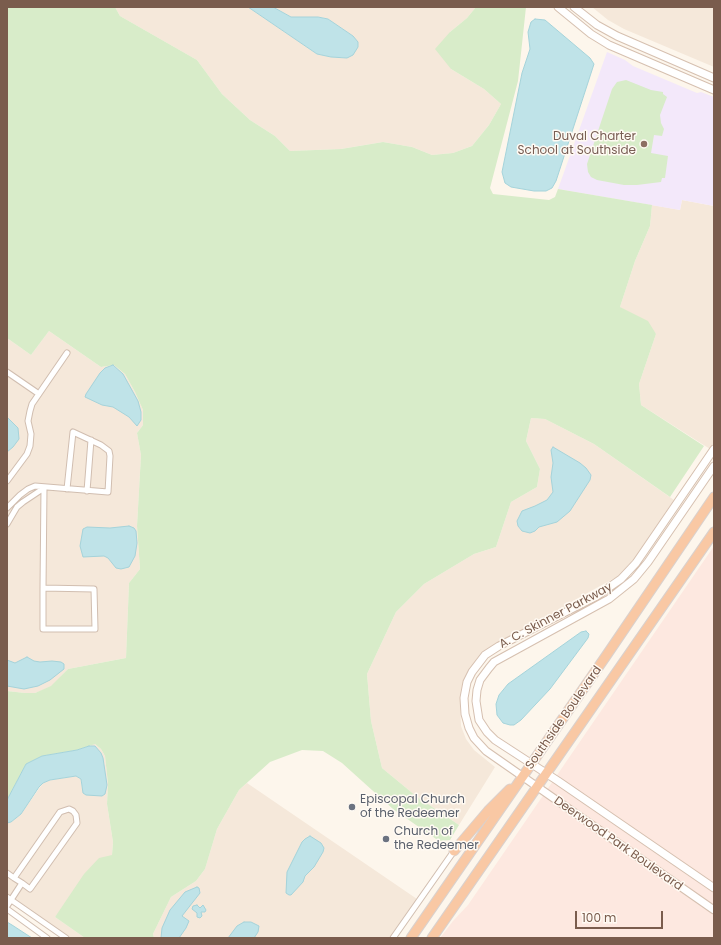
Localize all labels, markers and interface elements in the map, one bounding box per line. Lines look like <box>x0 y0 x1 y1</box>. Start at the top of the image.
place label: Duval Charter School at Southside <box>518 130 636 158</box>
marker: Duval Charter School at Southside <box>639 139 649 149</box>
street label: A. C. Skinner Parkway <box>497 580 615 652</box>
street label: Southside Boulevard <box>523 664 605 772</box>
place label: Episcopal Church of the Redeemer <box>360 793 465 821</box>
street label: Deerwood Park Boulevard <box>551 794 685 894</box>
marker: Episcopal Church of the Redeemer <box>347 802 357 812</box>
place label: Church of the Redeemer <box>394 825 479 853</box>
marker: Church of the Redeemer <box>381 834 391 844</box>
scale bar <box>577 903 665 929</box>
text: 100 m <box>582 909 616 926</box>

